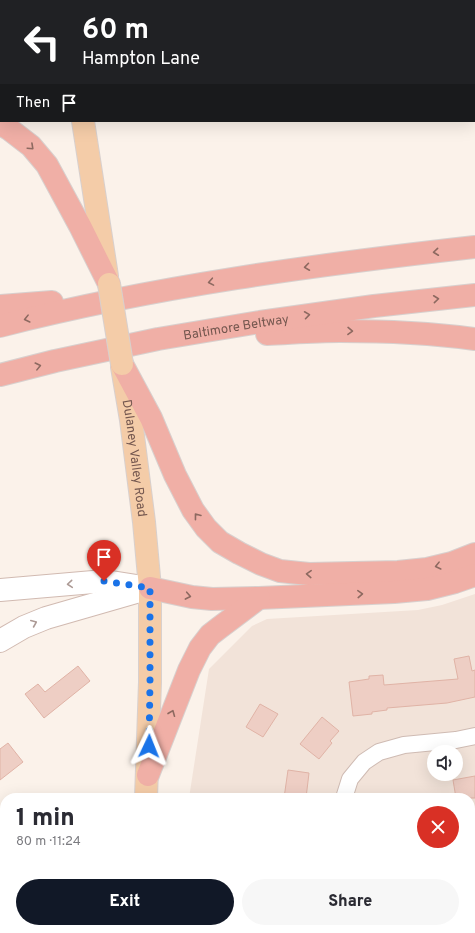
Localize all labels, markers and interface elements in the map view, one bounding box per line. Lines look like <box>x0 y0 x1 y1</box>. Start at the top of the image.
text: 60 m <box>82 13 149 49</box>
icon: left <box>16 16 68 68</box>
text: Hampton Lane <box>82 48 200 71</box>
icon: arrive <box>58 92 80 114</box>
text: Then <box>16 94 50 113</box>
one-way arrow <box>26 142 34 150</box>
one-way arrow <box>433 247 439 256</box>
one-way arrow <box>304 262 310 271</box>
one-way arrow <box>208 277 214 286</box>
one-way arrow <box>433 295 439 304</box>
one-way arrow <box>304 311 310 320</box>
street label: Baltimore Beltway <box>182 312 290 345</box>
one-way arrow <box>24 314 31 323</box>
one-way arrow <box>347 327 353 335</box>
one-way arrow <box>35 362 41 370</box>
street label: Dulaney Valley Road <box>118 398 149 518</box>
one-way arrow <box>195 513 202 520</box>
pin <box>87 540 121 581</box>
icon: arrive <box>93 546 115 568</box>
one-way arrow <box>435 561 442 570</box>
one-way arrow <box>306 569 312 578</box>
one-way arrow <box>67 579 73 588</box>
one-way arrow <box>357 589 363 598</box>
one-way arrow <box>185 591 191 599</box>
one-way arrow <box>30 620 38 628</box>
one-way arrow <box>168 709 176 716</box>
position arrow <box>128 725 170 767</box>
map controls <box>427 745 463 781</box>
button: sound <box>427 745 463 781</box>
text: 1 min <box>16 804 75 834</box>
button: close <box>417 806 459 848</box>
text: 80 m · 11:24 <box>16 834 81 850</box>
button: Exit <box>16 879 234 925</box>
button: Share <box>242 879 459 925</box>

